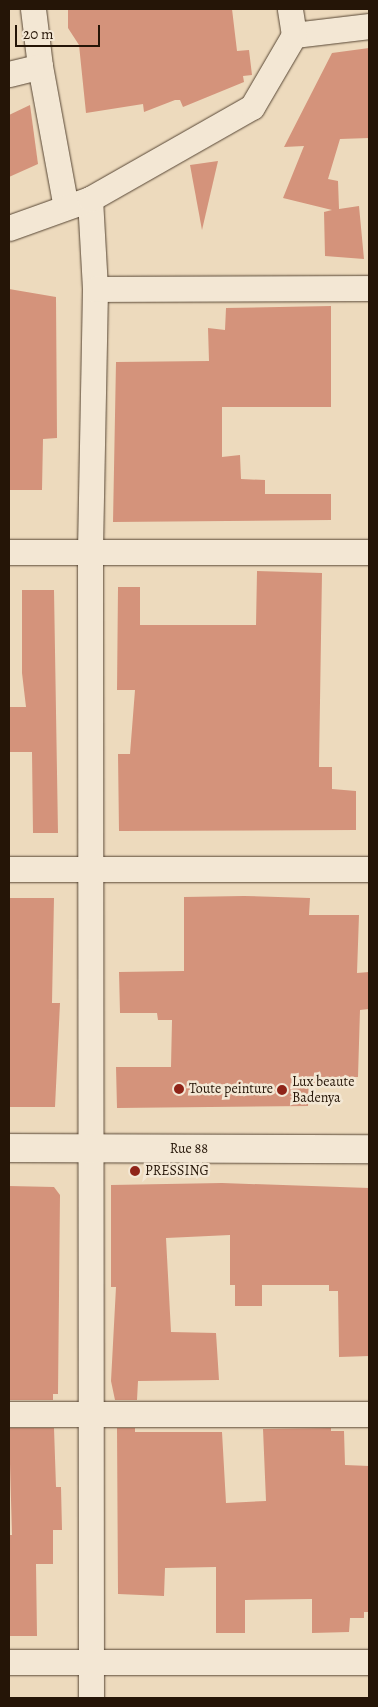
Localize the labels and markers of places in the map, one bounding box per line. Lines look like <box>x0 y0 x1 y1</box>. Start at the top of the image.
place label: Lux beaute Badenya <box>292 1074 354 1106</box>
place label: Toute peinture <box>189 1081 273 1097</box>
marker: Toute peinture <box>173 1083 185 1095</box>
marker: Lux beaute Badenya <box>276 1084 288 1096</box>
place label: PRESSING <box>145 1163 209 1179</box>
marker: PRESSING <box>129 1165 141 1177</box>

